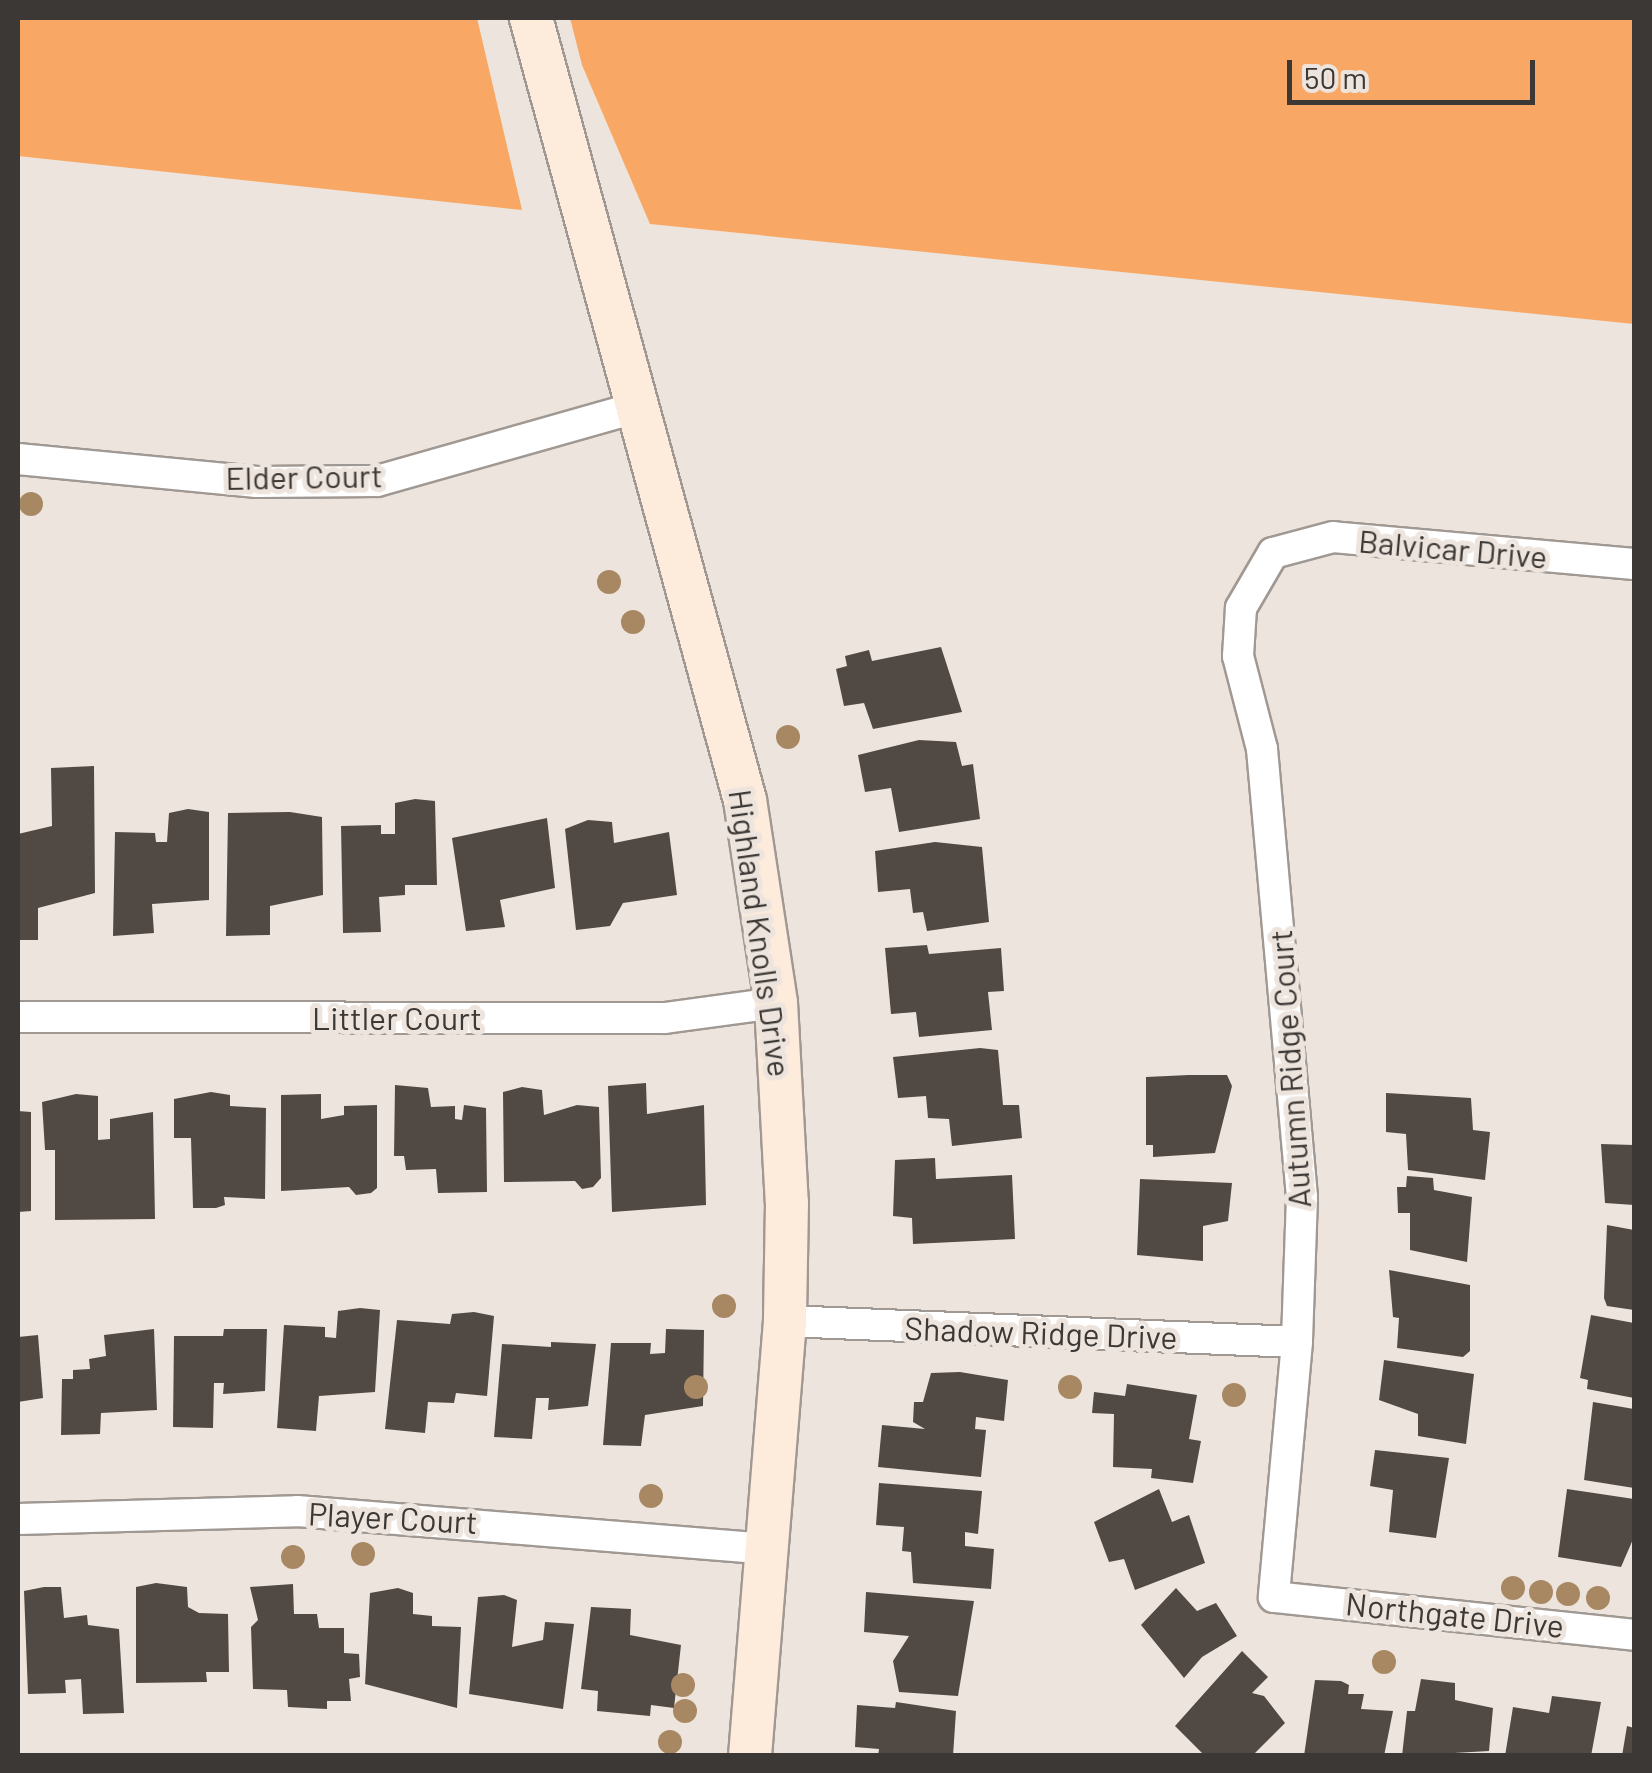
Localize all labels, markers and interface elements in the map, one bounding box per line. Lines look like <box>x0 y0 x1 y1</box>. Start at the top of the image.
scale bar <box>1292 40 1540 102</box>
text: 50 m <box>1304 59 1367 95</box>
street label: Elder Court <box>225 455 383 497</box>
street label: Balvicar Drive <box>1357 521 1549 575</box>
street label: Highland Knolls Drive <box>722 787 800 1079</box>
street label: Autumn Ridge Court <box>1260 928 1318 1210</box>
street label: Littler Court <box>312 998 482 1036</box>
street label: Shadow Ridge Drive <box>904 1308 1178 1356</box>
street label: Player Court <box>307 1493 479 1541</box>
street label: Northgate Drive <box>1344 1583 1566 1645</box>

